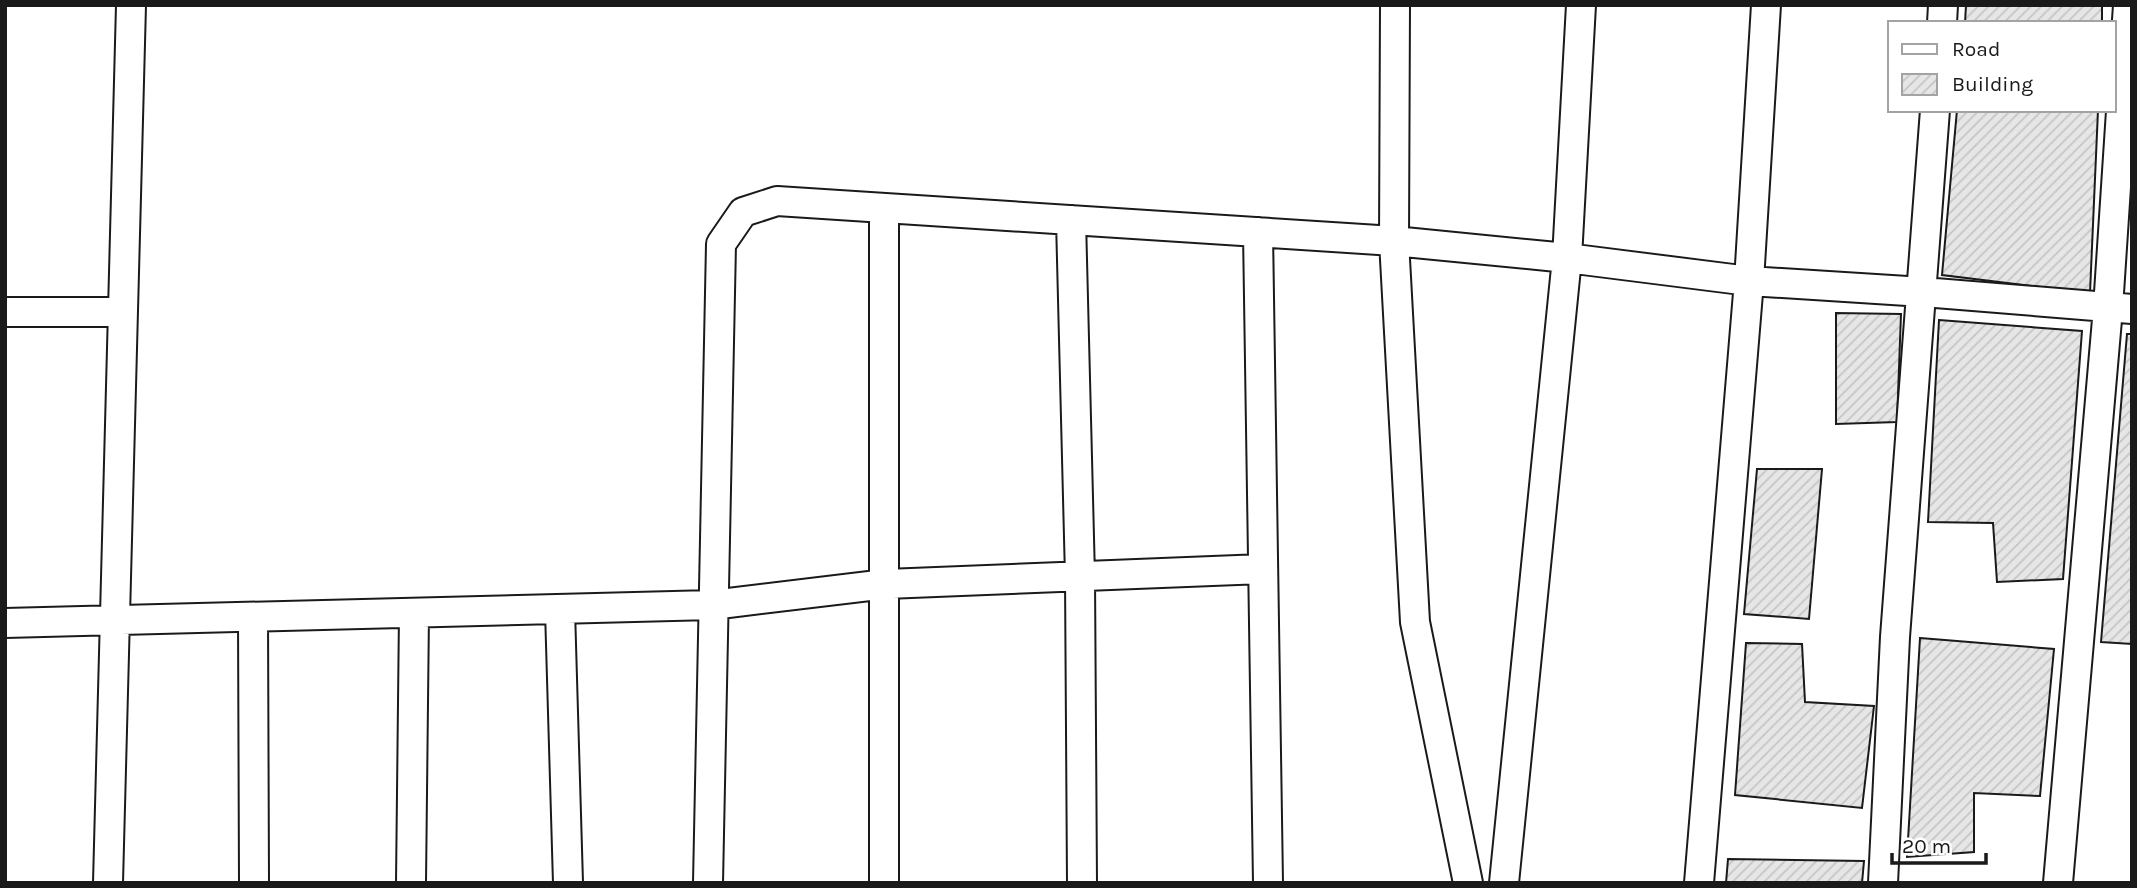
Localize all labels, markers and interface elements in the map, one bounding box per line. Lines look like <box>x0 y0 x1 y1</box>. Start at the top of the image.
legend <box>1888 21 2116 112</box>
text: Road <box>1952 37 2000 61</box>
text: Building <box>1952 72 2033 96</box>
scale bar <box>1892 822 1986 866</box>
text: 20 m <box>1902 834 1951 858</box>

